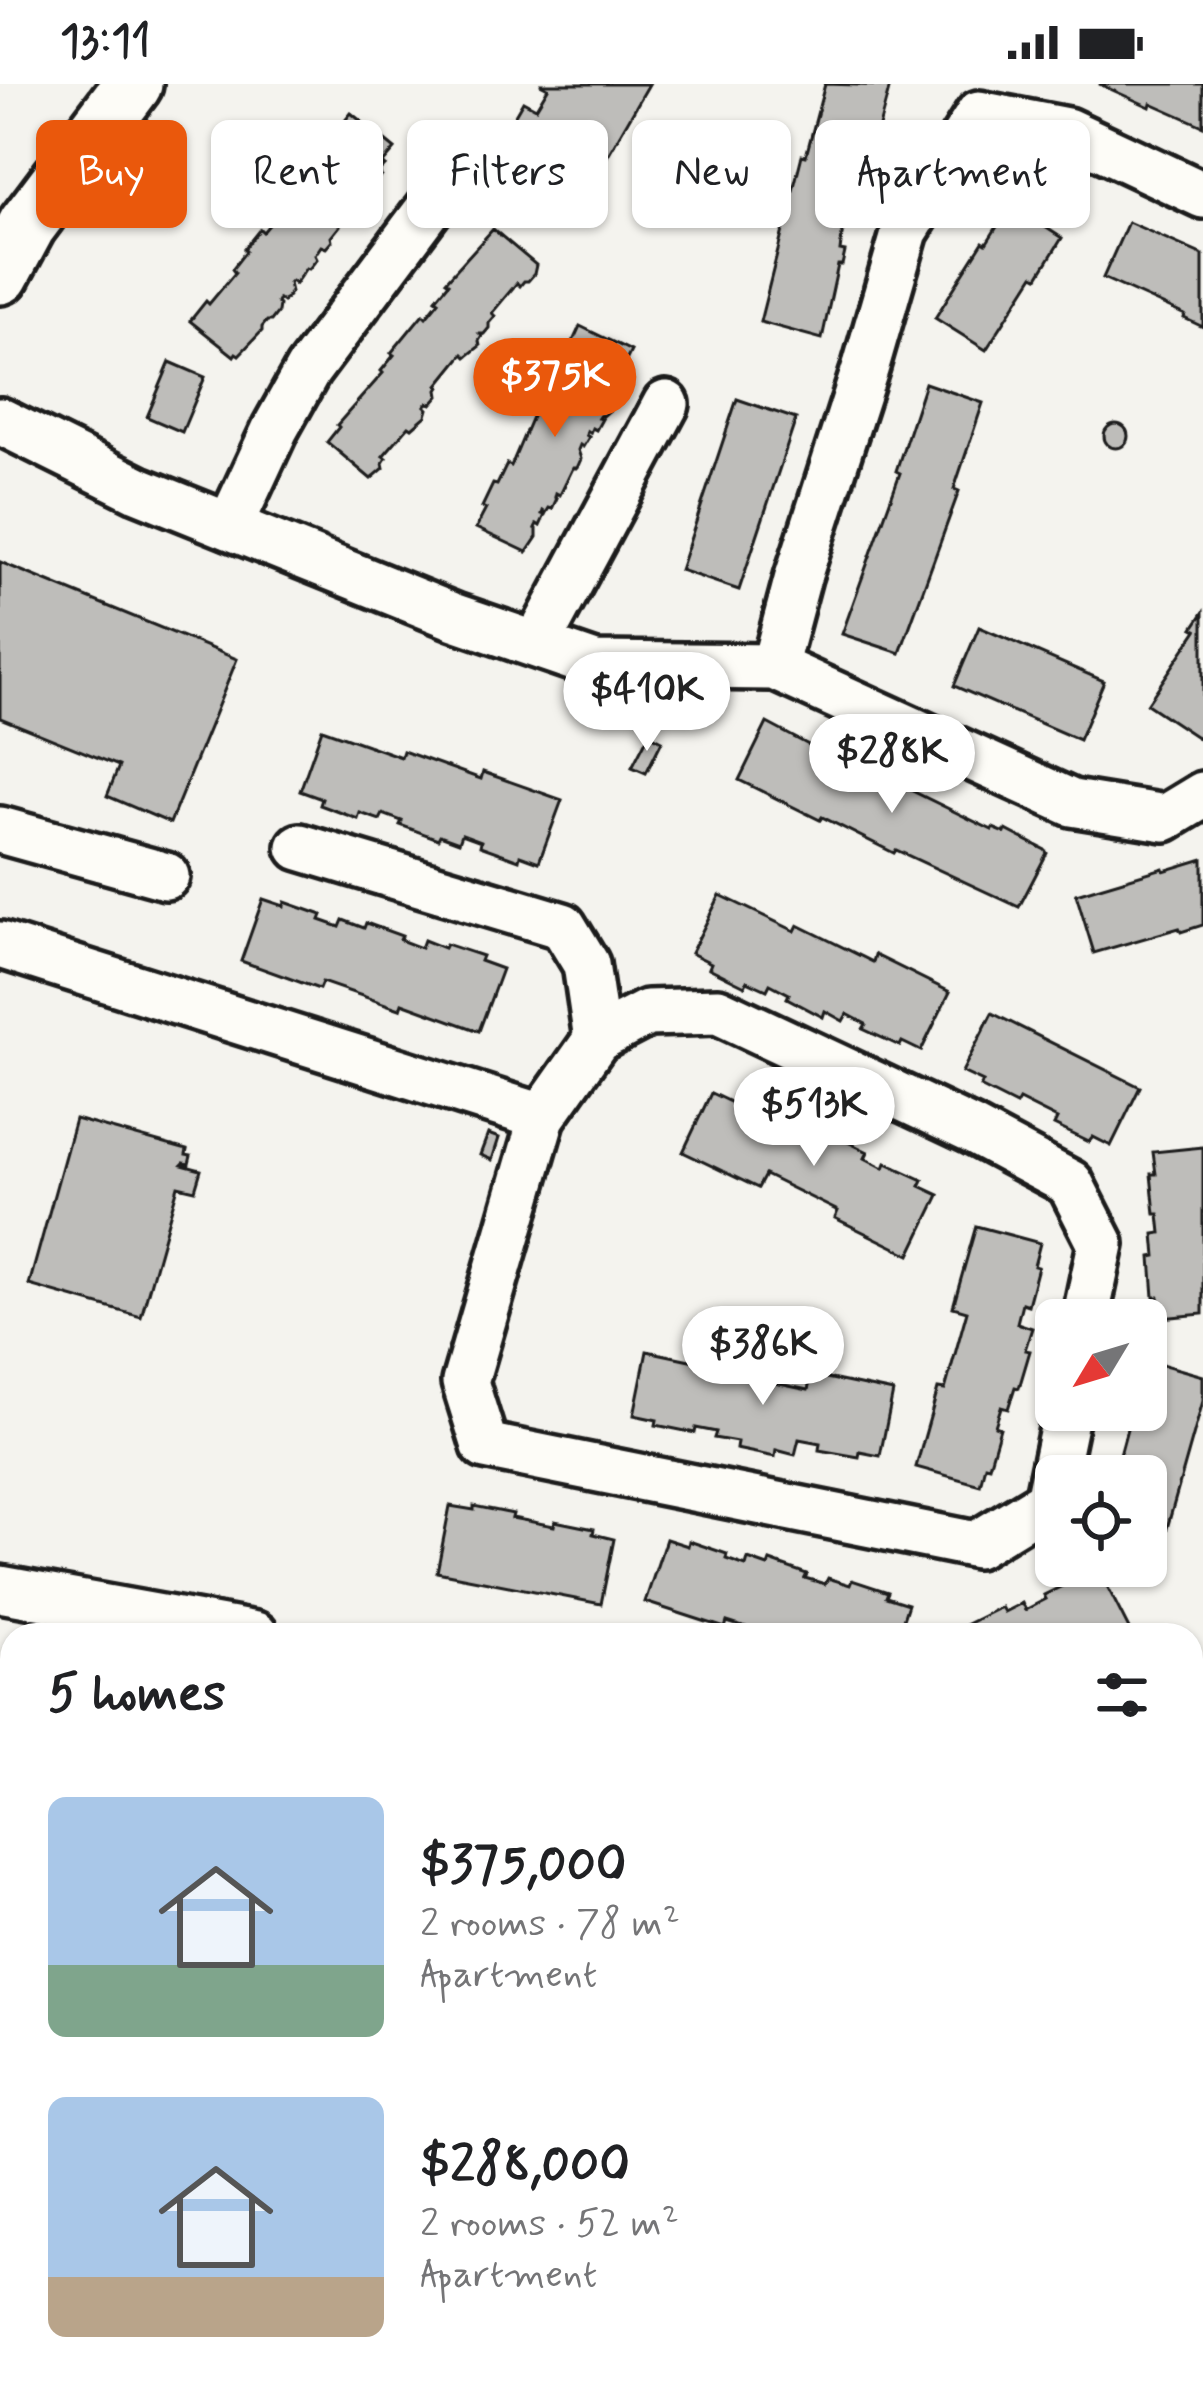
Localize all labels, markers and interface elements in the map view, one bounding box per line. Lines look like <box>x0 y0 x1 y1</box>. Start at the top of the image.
text: 13:11 <box>60 13 151 72</box>
chip: Buy <box>36 120 187 228</box>
chip: Rent <box>211 120 383 228</box>
chip: Filters <box>407 120 608 228</box>
chip: New <box>632 120 791 228</box>
chip: Apartment <box>815 120 1090 228</box>
pin: $375K <box>471 338 639 440</box>
text: $375K <box>500 351 610 402</box>
pin: $410K <box>563 652 731 754</box>
text: $410K <box>590 665 704 716</box>
pin: $288K <box>808 714 976 816</box>
text: $288K <box>836 727 948 778</box>
pin: $513K <box>730 1067 898 1169</box>
text: $513K <box>761 1080 867 1131</box>
north arrow <box>1035 1299 1167 1431</box>
map controls <box>1035 1299 1167 1587</box>
pin: $386K <box>679 1306 847 1408</box>
text: $386K <box>709 1319 817 1370</box>
button: locate <box>1035 1455 1167 1587</box>
text: 5 homes <box>48 1662 226 1728</box>
icon: filters <box>1089 1662 1155 1728</box>
text: $375,000 <box>420 1833 626 1899</box>
icon: home <box>144 1845 288 1989</box>
text: 2 rooms · 78 m² <box>420 1899 680 1950</box>
text: Apartment <box>420 1950 597 2001</box>
text: $288,000 <box>420 2133 630 2199</box>
icon: home <box>144 2145 288 2289</box>
text: 2 rooms · 52 m² <box>420 2199 679 2250</box>
text: Apartment <box>420 2250 597 2301</box>

